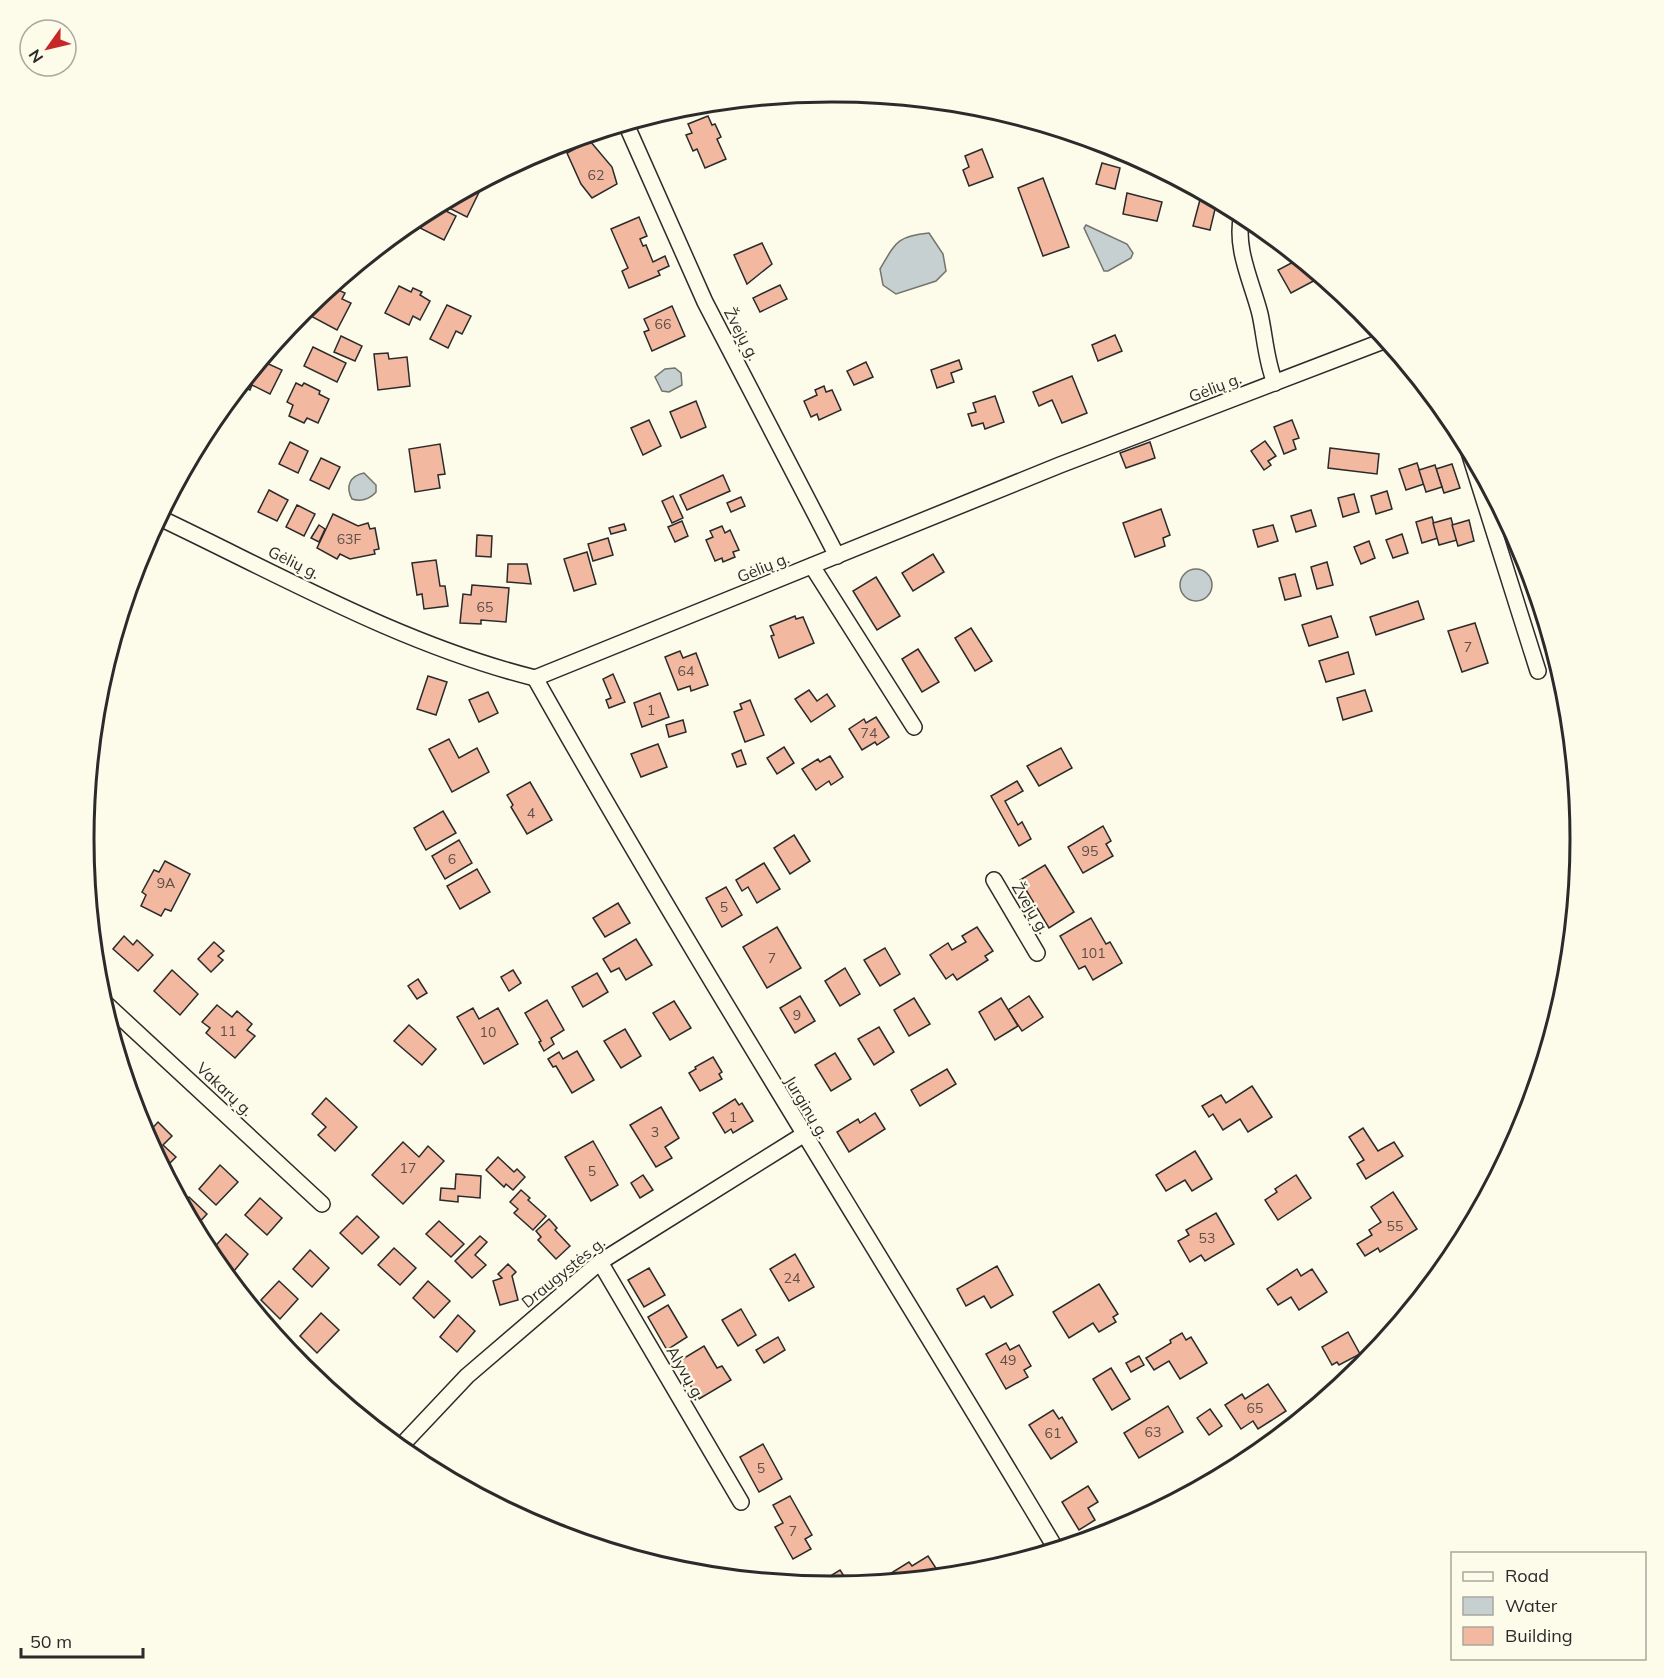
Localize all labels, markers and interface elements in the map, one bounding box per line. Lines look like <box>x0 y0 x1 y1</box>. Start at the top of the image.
north arrow <box>18 18 78 78</box>
text: N <box>24 46 47 67</box>
house number: 62 <box>588 166 604 184</box>
street label: Žvejų g. <box>720 304 764 364</box>
house number: 66 <box>655 315 671 333</box>
street label: Gėlių g. <box>1186 368 1244 406</box>
house number: 63F <box>337 530 361 548</box>
street label: Gėlių g. <box>265 541 323 583</box>
street label: Gėlių g. <box>734 547 792 587</box>
house number: 65 <box>477 598 493 616</box>
house number: 7 <box>1464 638 1472 656</box>
house number: 64 <box>678 662 695 680</box>
house number: 1 <box>647 701 655 719</box>
house number: 74 <box>861 724 878 742</box>
house number: 4 <box>527 804 536 822</box>
house number: 95 <box>1082 842 1098 860</box>
house number: 6 <box>448 850 456 868</box>
house number: 9A <box>157 874 176 892</box>
street label: Žvejų g. <box>1008 879 1054 937</box>
house number: 5 <box>720 898 728 916</box>
house number: 101 <box>1080 944 1106 962</box>
house number: 7 <box>768 949 776 967</box>
house number: 9 <box>793 1006 801 1024</box>
house number: 11 <box>220 1022 236 1040</box>
house number: 10 <box>480 1023 496 1041</box>
street label: Vakarų g. <box>193 1058 257 1120</box>
street label: Jurginų g. <box>780 1072 834 1142</box>
house number: 1 <box>729 1108 737 1126</box>
house number: 3 <box>651 1123 659 1141</box>
house number: 17 <box>400 1159 416 1177</box>
house number: 5 <box>588 1162 596 1180</box>
house number: 55 <box>1387 1217 1403 1235</box>
house number: 53 <box>1199 1229 1215 1247</box>
street label: Draugystės g. <box>517 1232 609 1312</box>
house number: 24 <box>784 1269 801 1287</box>
street label: Alyvų g. <box>662 1342 710 1404</box>
house number: 49 <box>1000 1351 1016 1369</box>
house number: 65 <box>1247 1399 1263 1417</box>
house number: 63 <box>1145 1423 1161 1441</box>
house number: 61 <box>1045 1424 1061 1442</box>
house number: 5 <box>757 1459 765 1477</box>
house number: 7 <box>789 1522 797 1540</box>
legend <box>1451 1552 1646 1660</box>
text: Road <box>1505 1564 1549 1587</box>
text: Water <box>1505 1594 1558 1617</box>
scale bar <box>21 1621 142 1659</box>
text: Building <box>1505 1624 1573 1647</box>
text: 50 m <box>30 1630 72 1653</box>

